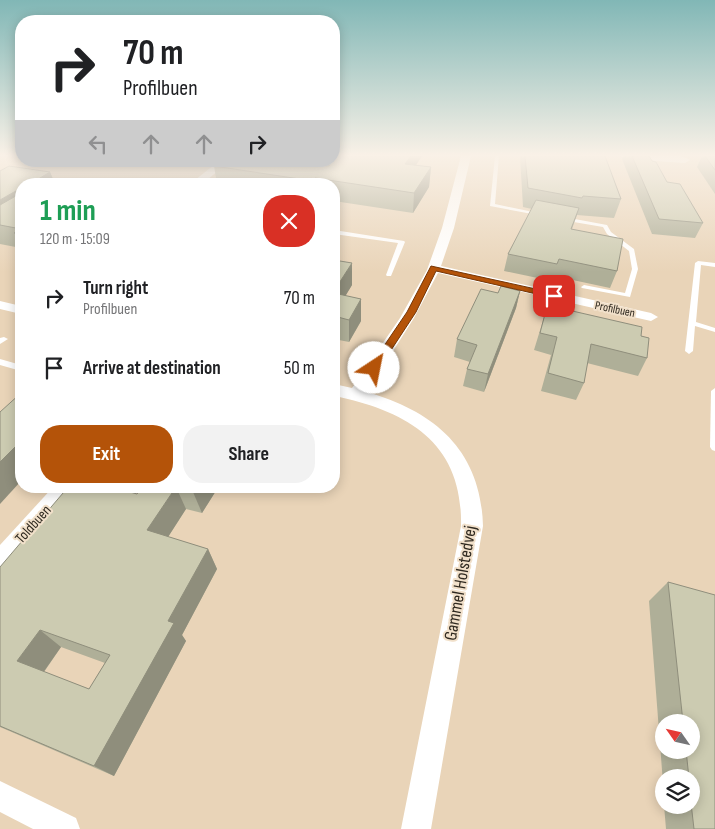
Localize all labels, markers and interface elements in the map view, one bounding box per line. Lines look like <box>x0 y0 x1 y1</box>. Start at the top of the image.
text: 70 m <box>123 32 183 75</box>
icon: right <box>40 35 105 100</box>
text: Profilbuen <box>123 75 198 102</box>
icon: left <box>84 130 112 158</box>
icon: ahead <box>137 130 165 158</box>
icon: ahead <box>190 130 218 158</box>
icon: right <box>243 130 271 158</box>
text: 1 min <box>40 193 96 229</box>
button: close <box>263 195 315 247</box>
text: 120 m · 15:09 <box>40 230 110 249</box>
pin <box>533 275 575 317</box>
text: Turn right <box>83 277 148 300</box>
icon: arrive <box>540 282 568 310</box>
icon: right <box>40 284 68 312</box>
text: 70 m <box>284 287 315 310</box>
street label: Profilbuen <box>593 298 636 321</box>
text: Profilbuen <box>83 300 137 319</box>
position arrow <box>347 341 399 393</box>
icon: arrive <box>40 354 68 382</box>
text: Arrive at destination <box>83 357 221 380</box>
text: 50 m <box>284 357 315 380</box>
button: Exit <box>40 425 173 483</box>
button: Share <box>183 425 315 483</box>
street label: Toldbuen <box>11 501 56 548</box>
street label: Gammel Holstedvej <box>440 524 481 642</box>
north arrow <box>655 714 700 759</box>
map controls <box>655 714 700 814</box>
button: layers <box>655 769 700 814</box>

